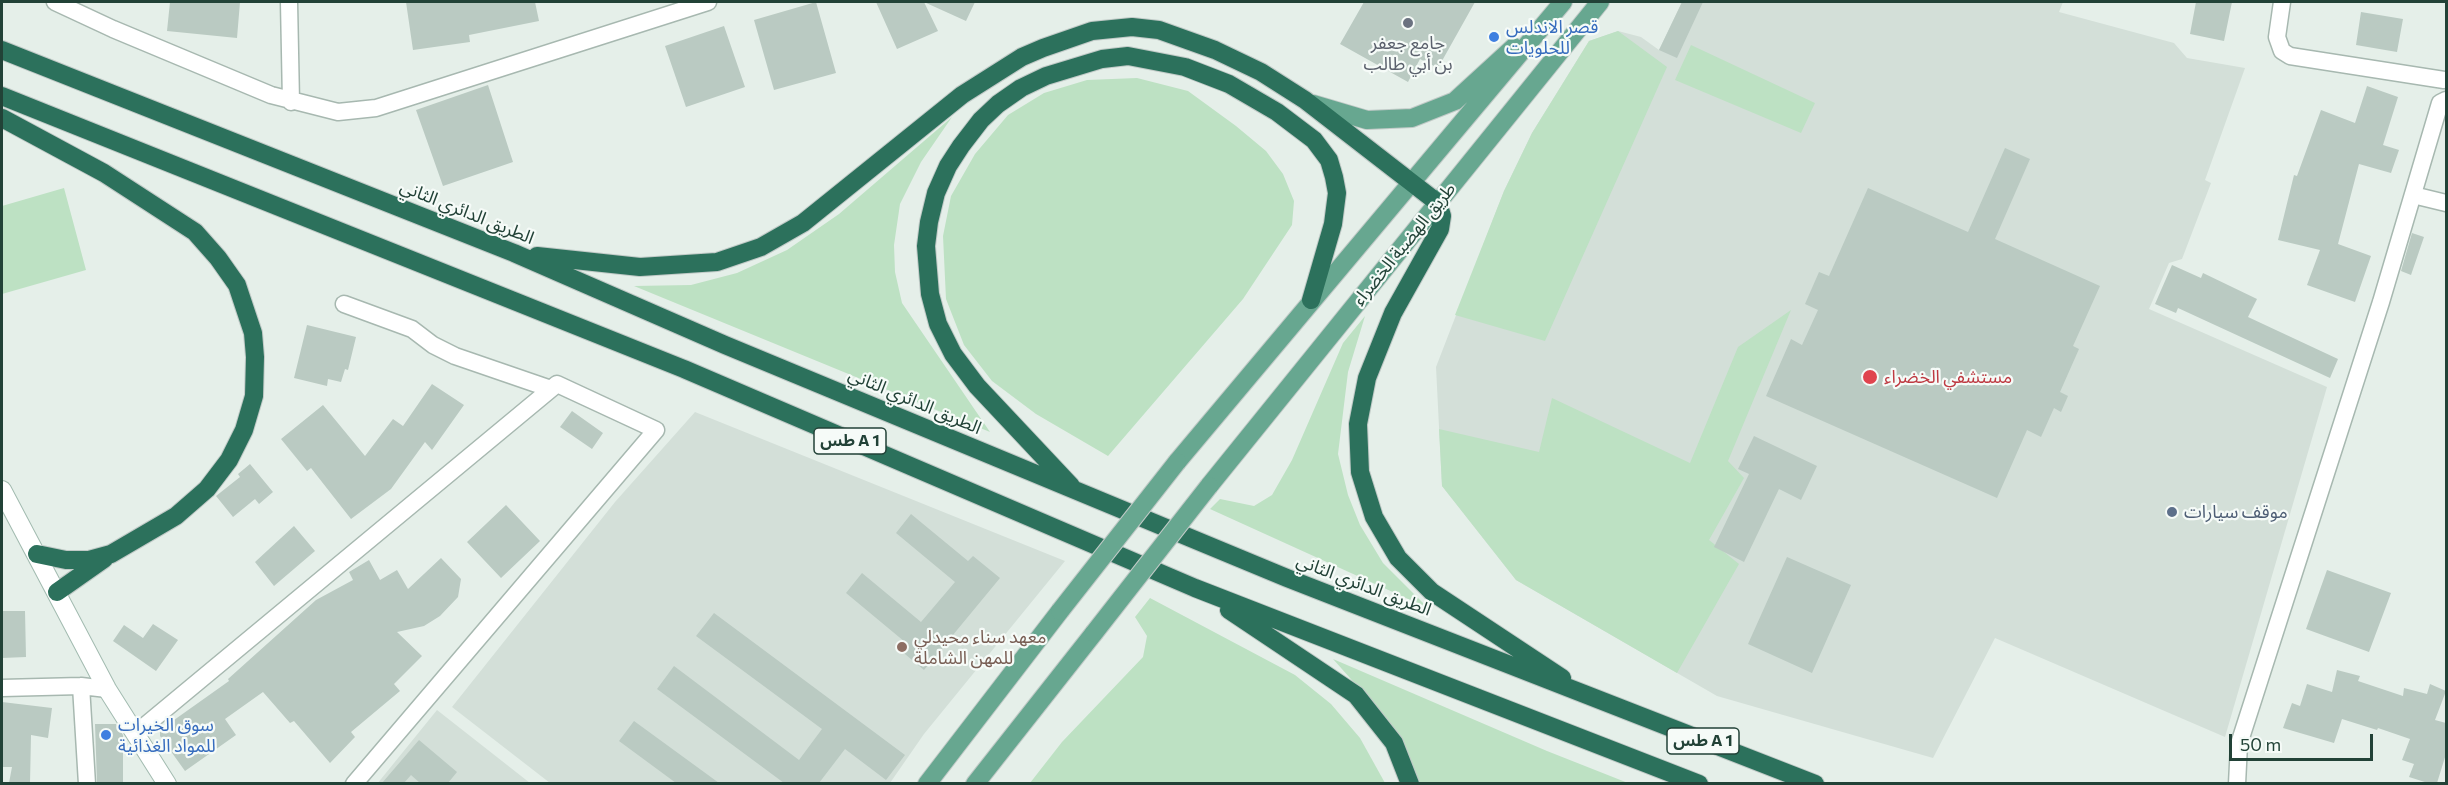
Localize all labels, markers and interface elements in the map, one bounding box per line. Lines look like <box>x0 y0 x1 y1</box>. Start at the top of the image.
marker: جامع جعفر بن أبي طالب <box>1401 16 1415 30</box>
place label: قصر الاندلس للحلويات <box>1506 16 1598 58</box>
marker: قصر الاندلس للحلويات <box>1487 30 1501 44</box>
place label: جامع جعفر بن أبي طالب <box>1364 32 1452 74</box>
street label: الطريق الدائري الثاني <box>397 175 537 249</box>
street label: طريق الهضبة الخضراء <box>1348 178 1460 310</box>
street label: الطريق الدائري الثاني <box>845 363 985 439</box>
place label: مستشفي الخضراء <box>1884 366 2012 388</box>
marker: مستشفي الخضراء <box>1861 368 1879 386</box>
road number: طس A 1 <box>814 428 886 454</box>
place label: موقف سيارات <box>2184 501 2288 523</box>
marker: موقف سيارات <box>2165 505 2179 519</box>
street label: الطريق الدائري الثاني <box>1294 549 1434 621</box>
place label: معهد سناء محيدلي للمهن الشاملة <box>914 626 1046 668</box>
marker: معهد سناء محيدلي للمهن الشاملة <box>895 640 909 654</box>
place label: سوق الخيرات للمواد الغذائية <box>118 714 216 756</box>
scale bar <box>2232 722 2376 760</box>
marker: سوق الخيرات للمواد الغذائية <box>99 728 113 742</box>
road number: طس A 1 <box>1667 728 1739 754</box>
text: 50 m <box>2240 733 2281 755</box>

